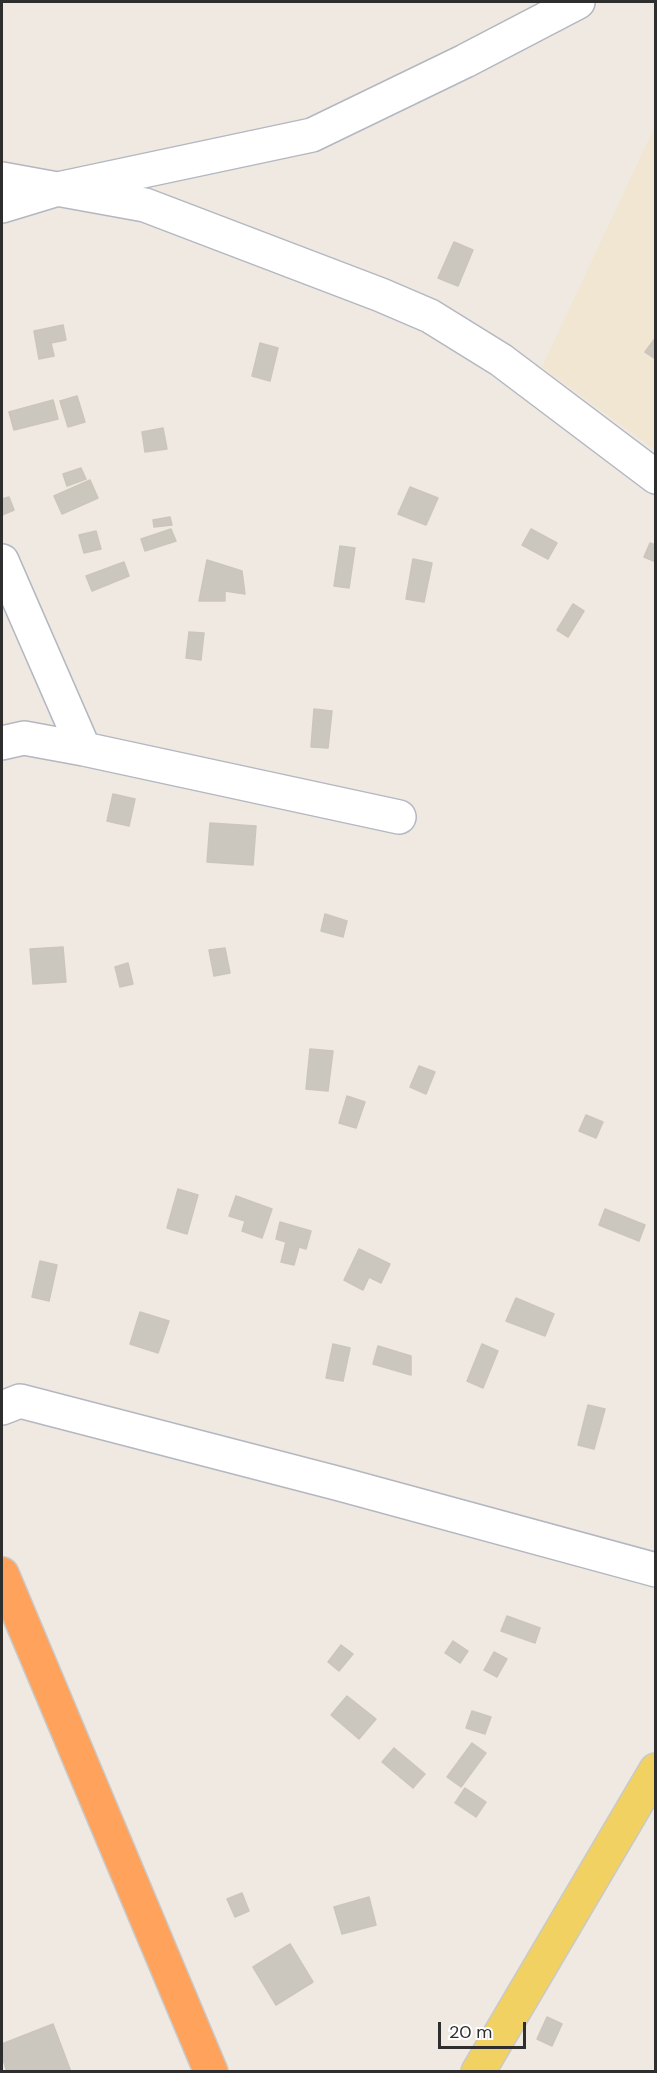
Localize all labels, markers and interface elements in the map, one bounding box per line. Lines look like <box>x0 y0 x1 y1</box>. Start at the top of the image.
scale bar <box>441 2010 530 2048</box>
text: 20 m <box>449 2020 492 2044</box>

